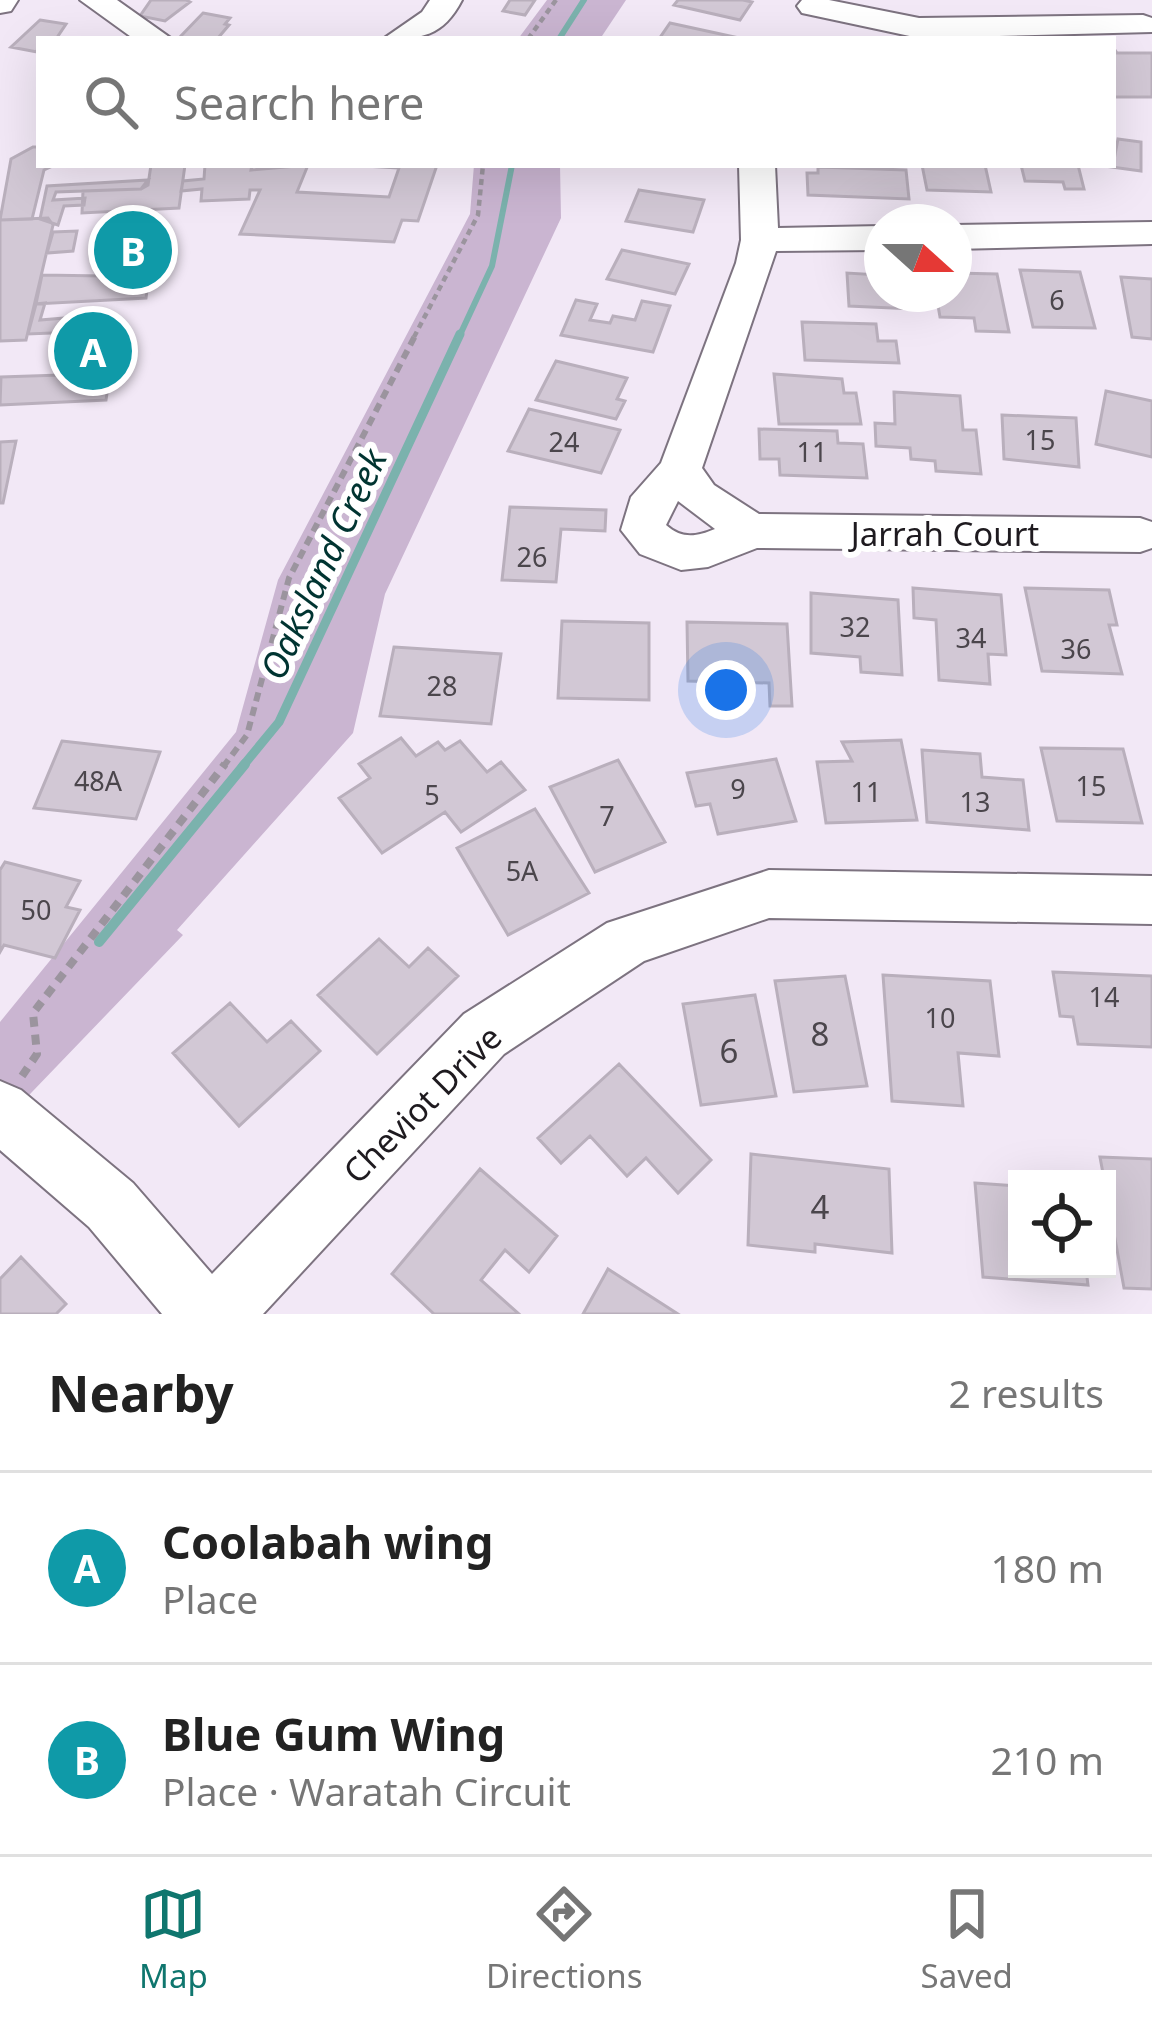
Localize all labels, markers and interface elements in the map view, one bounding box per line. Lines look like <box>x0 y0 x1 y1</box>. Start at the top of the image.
search box <box>36 36 1116 168</box>
icon: search <box>78 69 144 135</box>
text: Search here <box>174 72 424 133</box>
north arrow <box>864 204 972 312</box>
pin: B <box>94 205 172 295</box>
house number: 6 <box>1049 281 1065 318</box>
pin: A <box>54 306 132 396</box>
house number: 15 <box>1025 421 1055 458</box>
house number: 24 <box>549 423 579 460</box>
house number: 11 <box>797 433 827 470</box>
water label: Oaksland Creek <box>248 440 398 687</box>
street label: Jarrah Court <box>848 511 1039 556</box>
house number: 26 <box>517 538 547 575</box>
house number: 32 <box>840 608 870 645</box>
house number: 34 <box>956 619 986 656</box>
house number: 36 <box>1061 630 1091 667</box>
your location <box>696 660 756 720</box>
house number: 28 <box>427 667 457 704</box>
house number: 48A <box>74 762 123 799</box>
house number: 15 <box>1076 767 1106 804</box>
house number: 9 <box>730 770 746 807</box>
house number: 11 <box>851 773 881 810</box>
house number: 5 <box>424 776 440 813</box>
house number: 13 <box>960 783 990 820</box>
house number: 7 <box>599 797 615 834</box>
house number: 5A <box>506 852 539 889</box>
house number: 50 <box>21 891 51 928</box>
house number: 14 <box>1089 978 1119 1015</box>
house number: 10 <box>925 999 955 1036</box>
house number: 8 <box>811 1011 829 1056</box>
street label: Cheviot Drive <box>333 1015 511 1193</box>
house number: 6 <box>720 1028 738 1073</box>
map controls <box>1008 1170 1116 1278</box>
button: locate <box>1008 1170 1116 1278</box>
house number: 4 <box>811 1184 830 1229</box>
text: Nearby <box>48 1357 234 1427</box>
text: 2 results <box>949 1366 1104 1419</box>
text: Coolabah wing <box>162 1511 494 1572</box>
text: A <box>74 1541 101 1594</box>
text: 180 m <box>990 1541 1104 1594</box>
text: Place <box>162 1572 258 1625</box>
text: Blue Gum Wing <box>162 1703 505 1764</box>
text: B <box>74 1733 100 1786</box>
text: 210 m <box>990 1733 1104 1786</box>
text: Place · Waratah Circuit <box>162 1764 571 1817</box>
tab: Map <box>139 1881 208 1998</box>
tab: Directions <box>486 1881 643 1998</box>
tab: Saved <box>921 1881 1013 1998</box>

